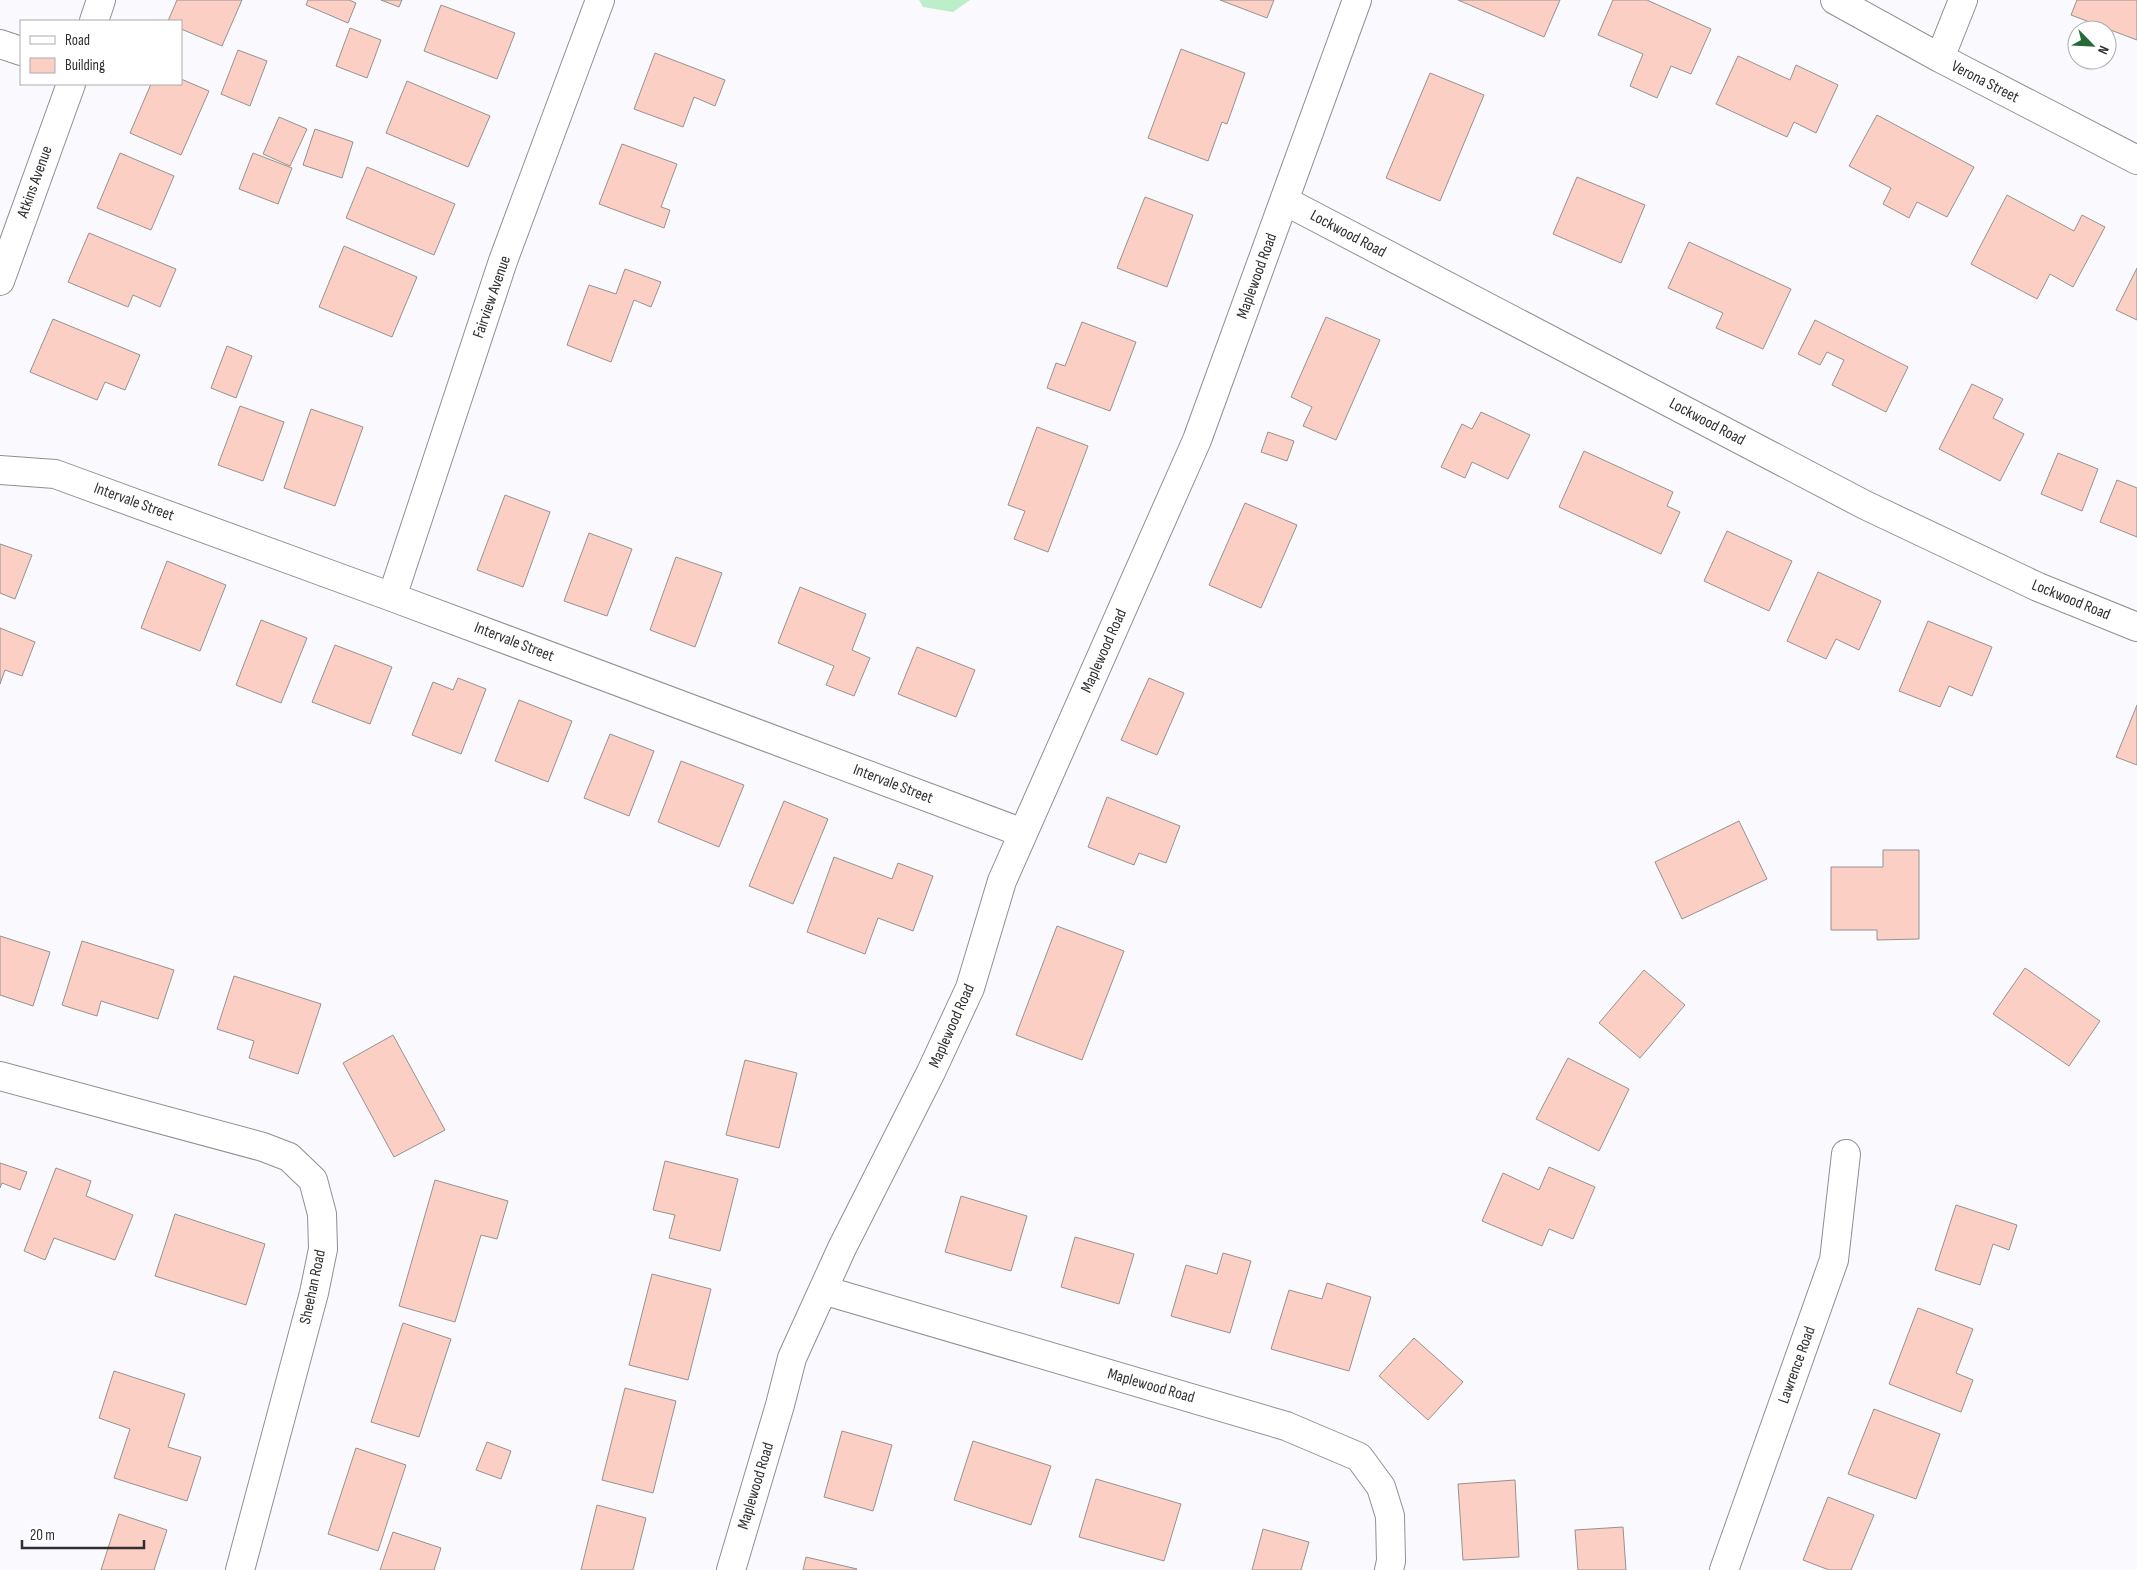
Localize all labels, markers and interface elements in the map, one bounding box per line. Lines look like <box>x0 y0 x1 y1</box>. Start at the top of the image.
legend <box>20 20 182 85</box>
north arrow <box>2067 20 2117 70</box>
text: Road <box>65 31 90 50</box>
text: N <box>2094 43 2113 57</box>
text: Building <box>65 56 105 75</box>
street label: Verona Street <box>1948 57 2022 107</box>
street label: Atkins Avenue <box>13 143 57 221</box>
street label: Lockwood Road <box>1307 206 1389 262</box>
street label: Maplewood Road <box>1233 231 1281 321</box>
street label: Fairview Avenue <box>469 253 515 341</box>
street label: Lockwood Road <box>1666 394 1748 450</box>
street label: Intervale Street <box>91 479 177 525</box>
street label: Lockwood Road <box>2029 576 2113 624</box>
street label: Maplewood Road <box>1077 606 1131 696</box>
street label: Intervale Street <box>471 618 557 666</box>
street label: Intervale Street <box>850 760 936 808</box>
street label: Maplewood Road <box>925 981 979 1071</box>
street label: Sheehan Road <box>296 1248 330 1326</box>
street label: Lawrence Road <box>1774 1324 1820 1406</box>
street label: Maplewood Road <box>1105 1365 1197 1407</box>
street label: Maplewood Road <box>734 1440 778 1532</box>
scale bar <box>22 1518 145 1550</box>
text: 20 m <box>30 1526 55 1545</box>

